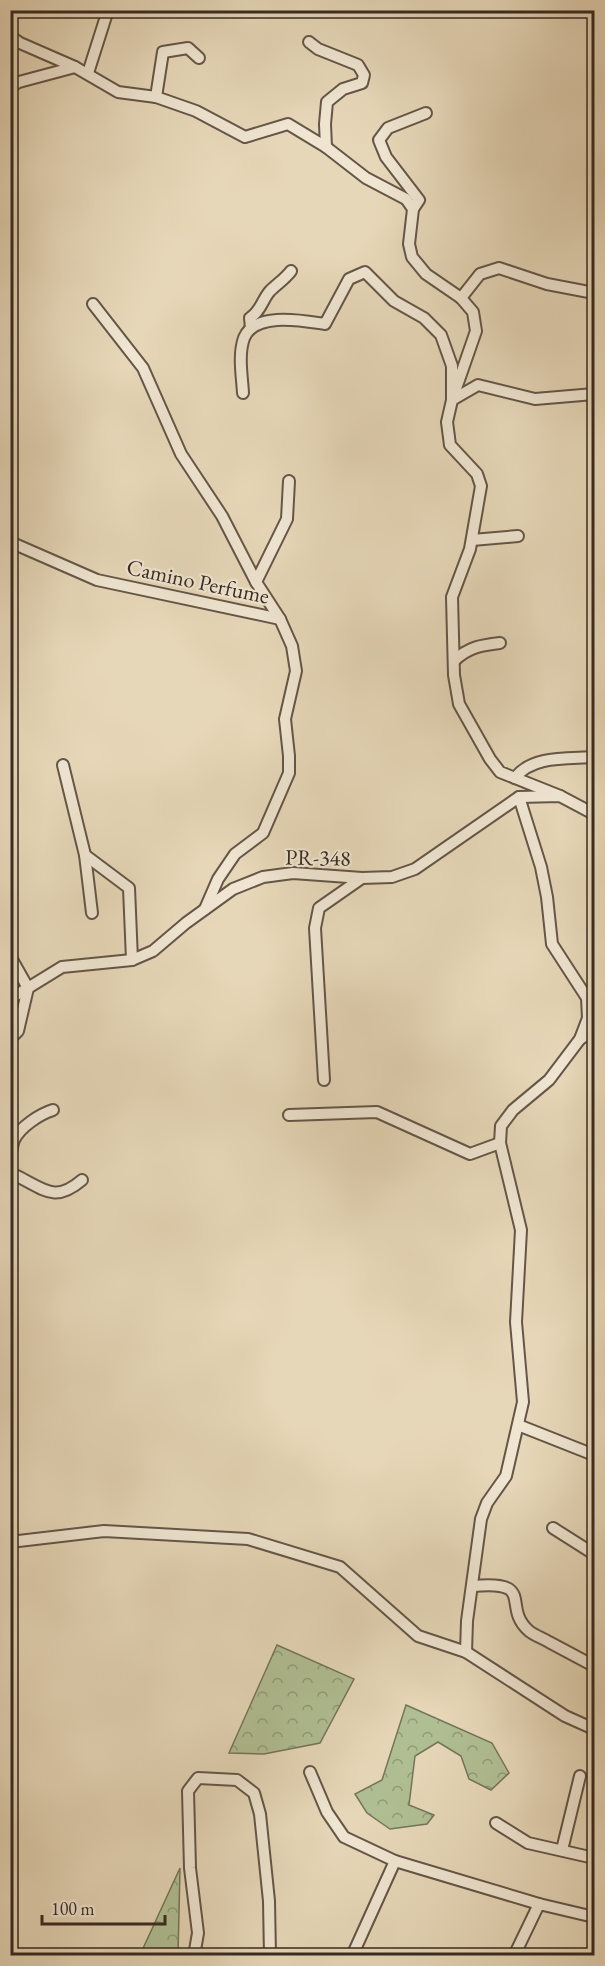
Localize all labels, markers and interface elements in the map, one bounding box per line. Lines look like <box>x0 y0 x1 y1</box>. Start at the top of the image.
street label: Camino Perfume <box>124 552 272 611</box>
street label: PR-348 <box>285 842 351 873</box>
scale bar <box>42 1888 165 1926</box>
text: 100 m <box>51 1897 95 1920</box>

